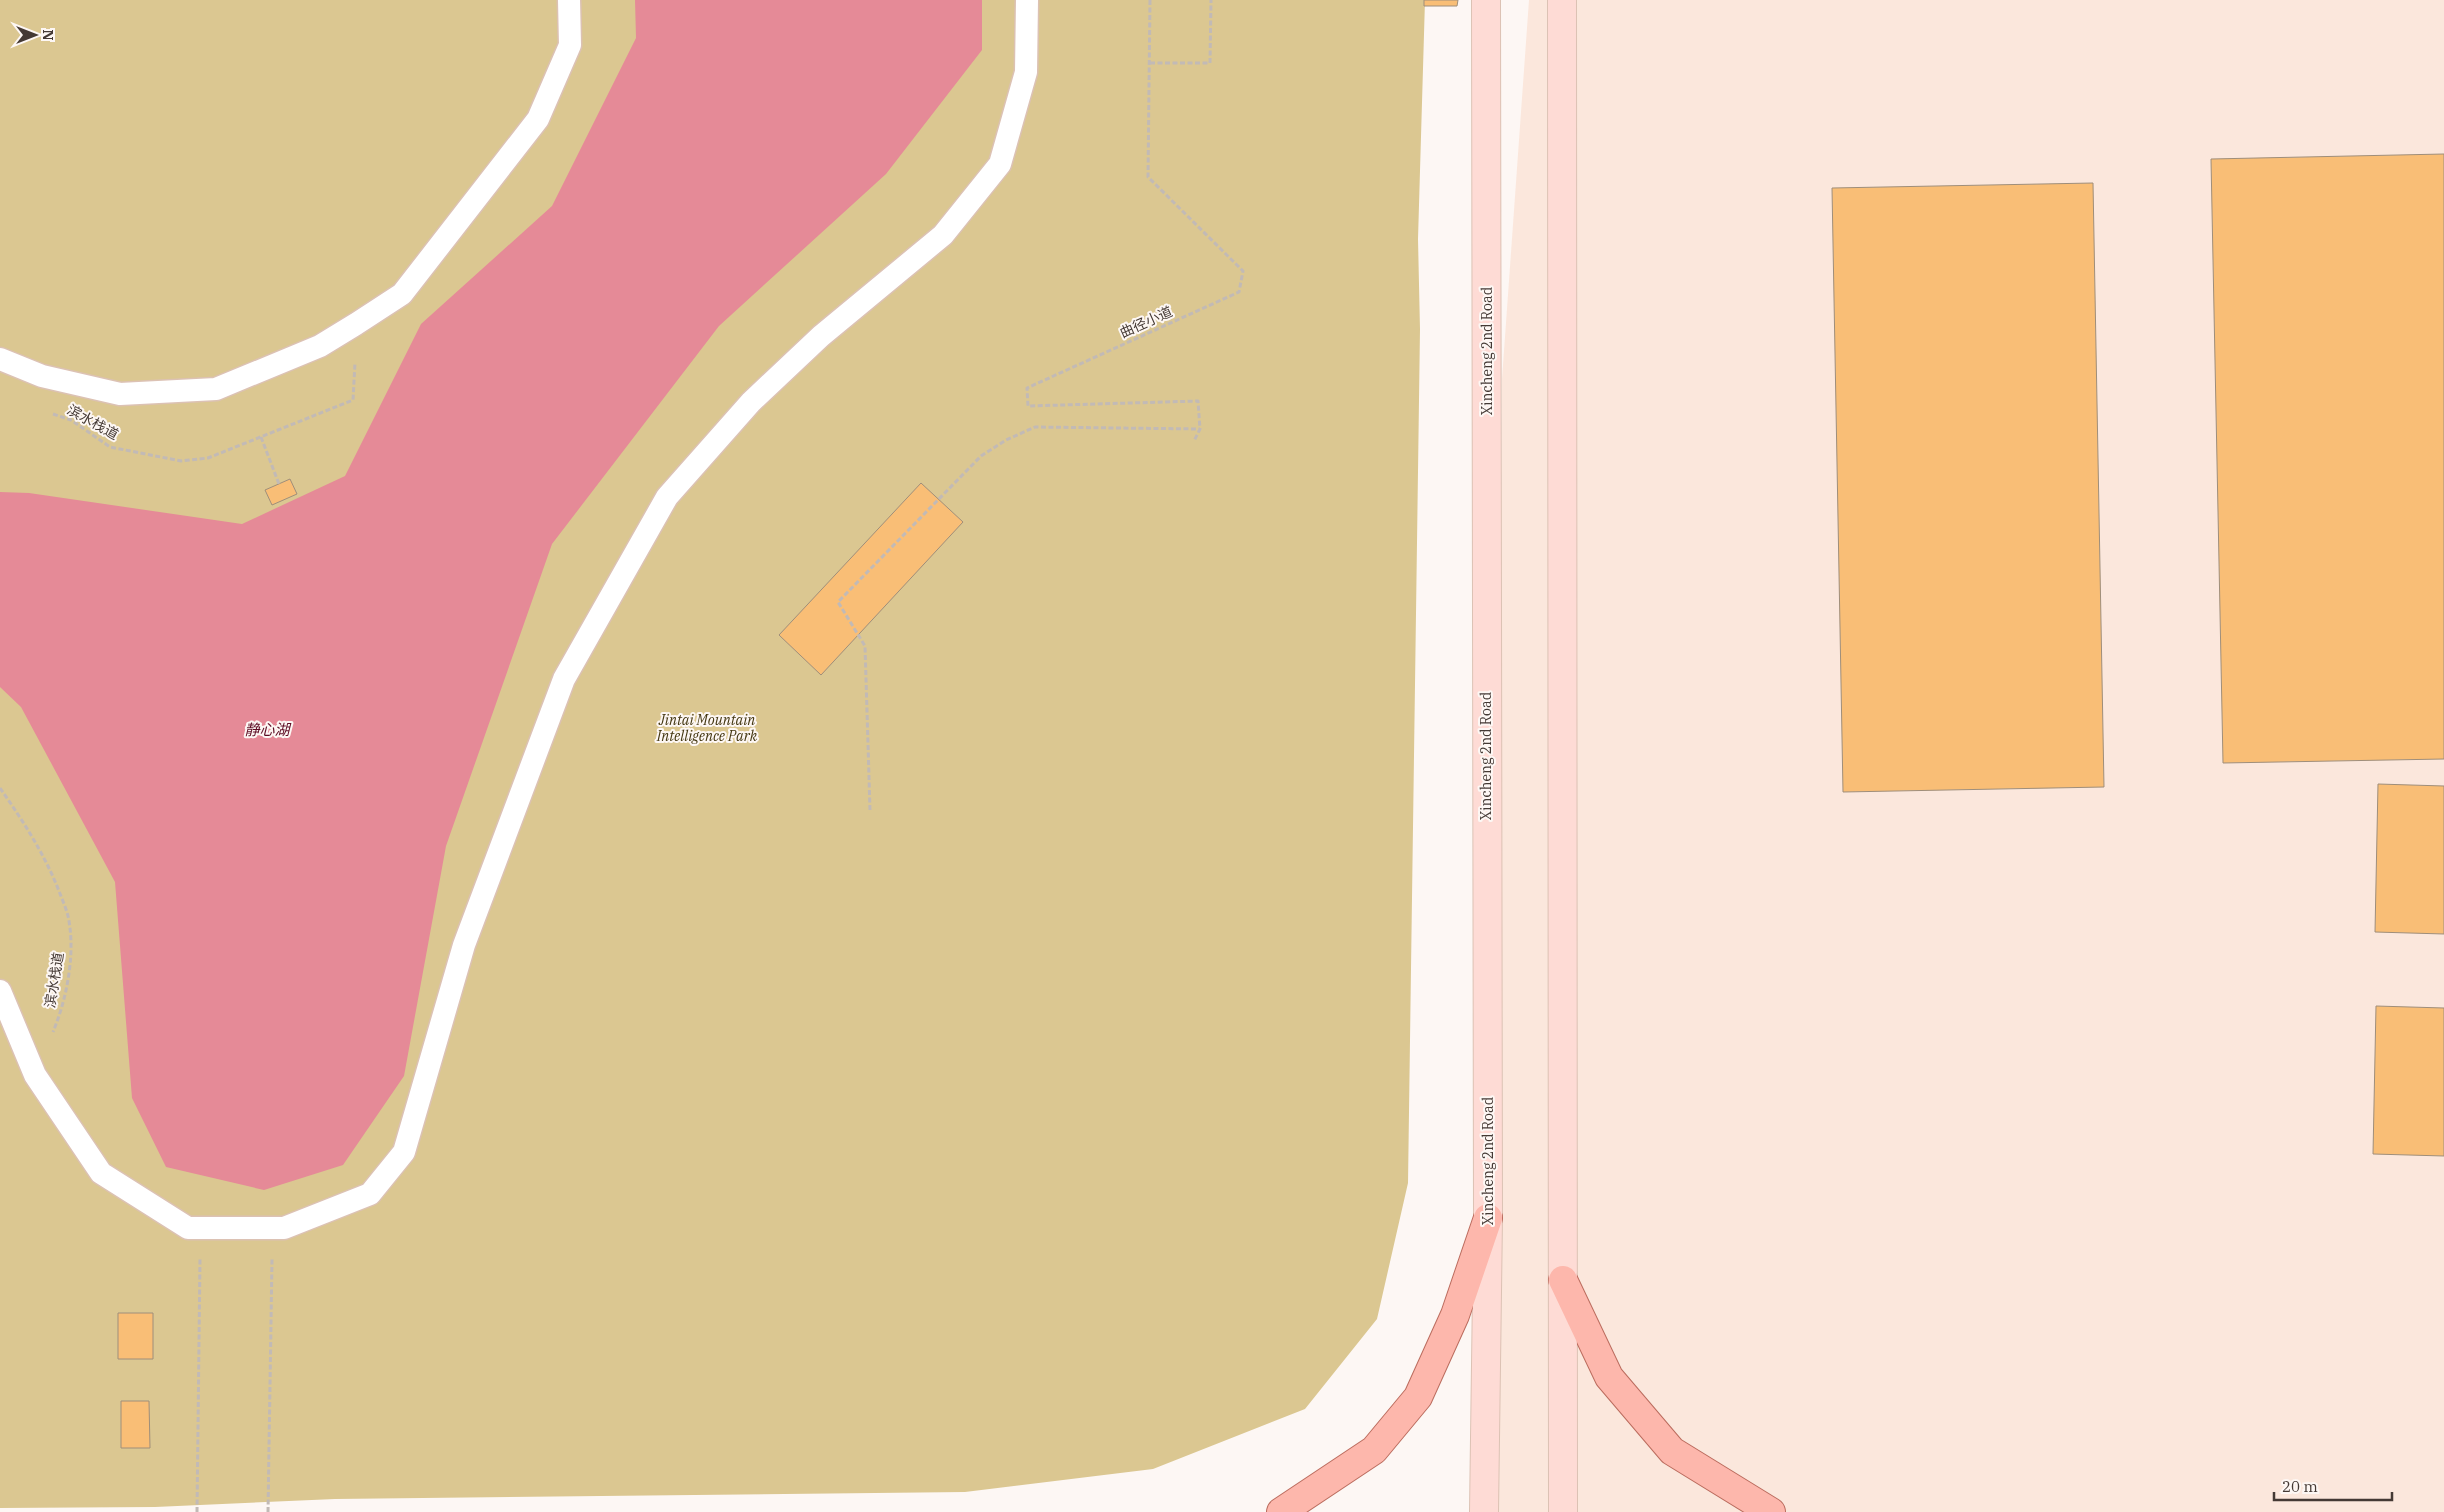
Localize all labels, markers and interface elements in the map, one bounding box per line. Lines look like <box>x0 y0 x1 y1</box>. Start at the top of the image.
north arrow <box>10 10 60 60</box>
text: N <box>39 29 57 41</box>
street label: Xincheng 2nd Road <box>1478 286 1496 415</box>
street label: 曲径小道 <box>1117 302 1175 342</box>
street label: 滨水栈道 <box>64 401 122 443</box>
street label: Xincheng 2nd Road <box>1477 691 1495 820</box>
park label: Jintai Mountain Intelligence Park <box>656 711 758 745</box>
water label: 静心湖 <box>244 720 291 739</box>
street label: 滨水栈道 <box>41 951 67 1009</box>
street label: Xincheng 2nd Road <box>1479 1096 1497 1225</box>
scale bar <box>2274 1470 2392 1502</box>
text: 20 m <box>2282 1477 2318 1496</box>

